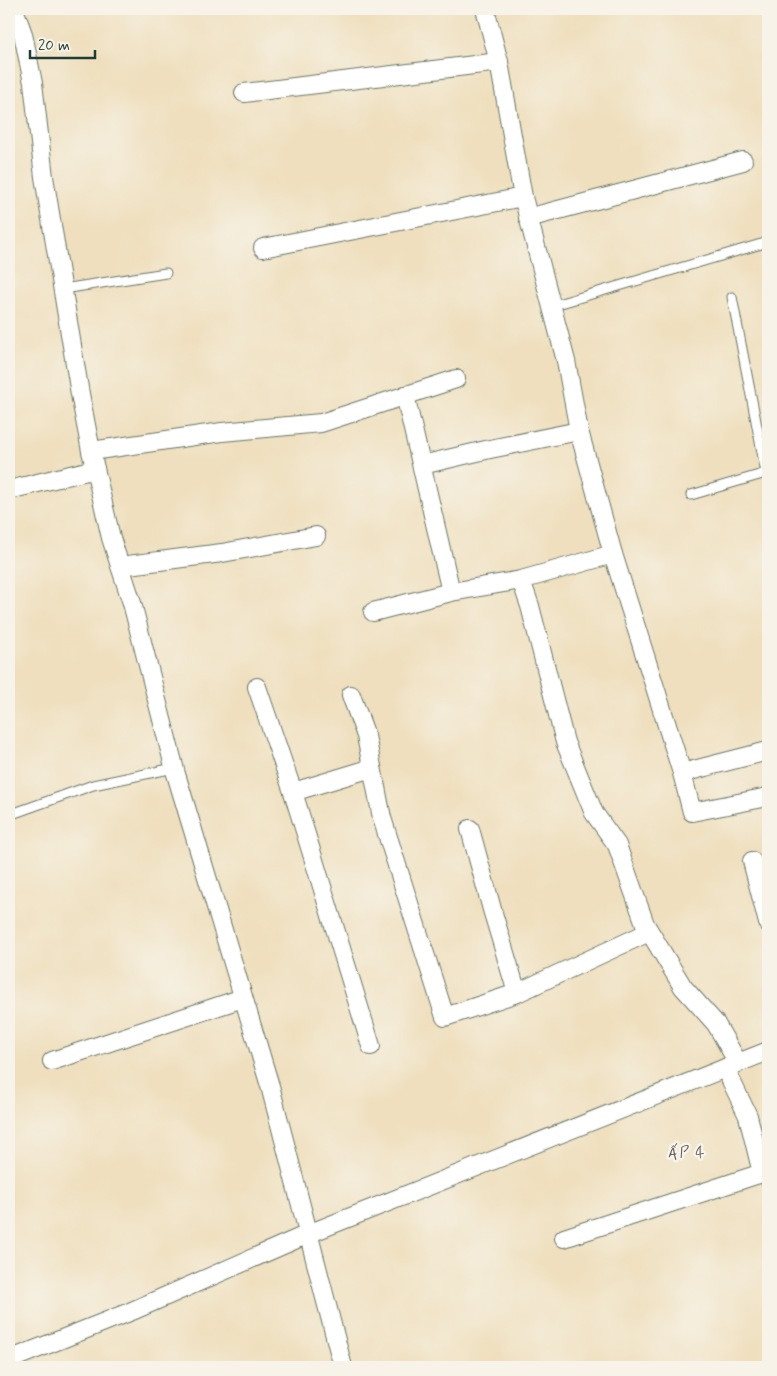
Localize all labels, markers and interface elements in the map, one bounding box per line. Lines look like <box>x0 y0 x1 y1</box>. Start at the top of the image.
scale bar <box>30 28 95 60</box>
text: 20 m <box>38 36 70 56</box>
district label: ẤP 4 <box>668 1142 706 1163</box>

